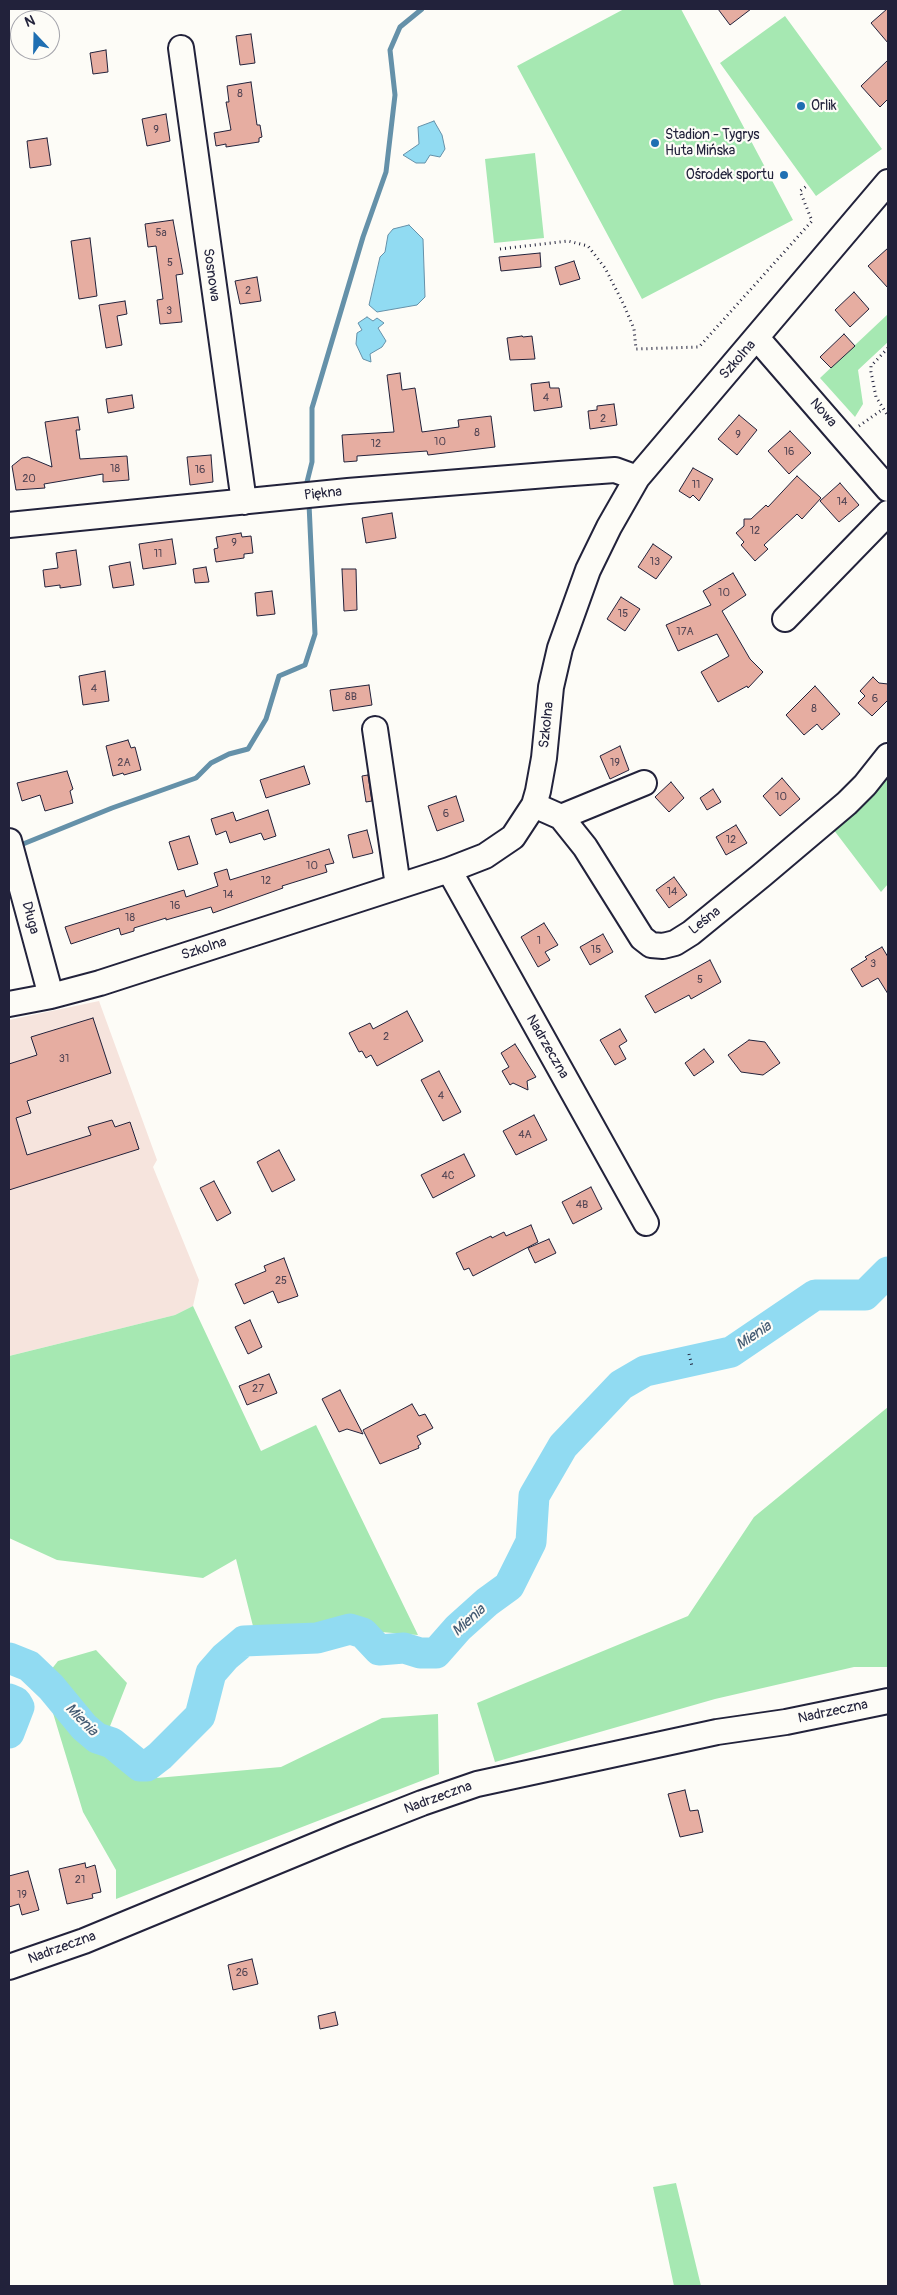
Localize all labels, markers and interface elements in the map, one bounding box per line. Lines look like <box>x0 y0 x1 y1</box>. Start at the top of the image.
north arrow <box>10 10 60 60</box>
text: N <box>22 12 37 31</box>
house number: 8 <box>237 87 243 101</box>
place label: Orlik <box>811 98 837 114</box>
marker: Orlik <box>795 100 807 112</box>
house number: 9 <box>153 123 159 137</box>
place label: Stadion - Tygrys Huta Mińska <box>665 127 760 160</box>
marker: Stadion - Tygrys Huta Mińska <box>649 137 661 149</box>
place label: Ośrodek sportu <box>686 167 774 183</box>
marker: Ośrodek sportu <box>778 169 790 181</box>
house number: 5a <box>155 226 167 240</box>
street label: Sosnowa <box>199 247 223 303</box>
house number: 5 <box>167 256 173 270</box>
house number: 2 <box>245 284 251 298</box>
house number: 3 <box>166 304 172 318</box>
street label: Szkolna <box>716 337 760 383</box>
house number: 4 <box>543 391 549 405</box>
street label: Nowa <box>806 395 840 431</box>
house number: 2 <box>600 412 606 426</box>
house number: 8 <box>474 426 480 440</box>
house number: 9 <box>735 428 741 442</box>
house number: 10 <box>434 435 446 449</box>
house number: 12 <box>371 437 381 451</box>
house number: 16 <box>784 445 794 459</box>
house number: 18 <box>110 462 120 476</box>
house number: 16 <box>195 463 205 477</box>
house number: 20 <box>22 472 36 486</box>
house number: 11 <box>692 478 700 492</box>
street label: Piękna <box>303 484 343 504</box>
house number: 14 <box>837 495 847 509</box>
house number: 12 <box>750 524 760 538</box>
house number: 9 <box>231 536 237 550</box>
house number: 11 <box>154 547 162 561</box>
house number: 13 <box>650 555 660 569</box>
house number: 10 <box>718 586 730 600</box>
house number: 15 <box>618 607 628 621</box>
house number: 17A <box>676 625 694 639</box>
house number: 4 <box>91 682 97 696</box>
house number: 8B <box>345 690 357 704</box>
house number: 6 <box>872 692 878 706</box>
street label: Szkolna <box>536 701 558 749</box>
house number: 8 <box>811 702 817 716</box>
house number: 2A <box>117 756 131 770</box>
house number: 19 <box>610 756 620 770</box>
house number: 10 <box>775 790 787 804</box>
house number: 6 <box>443 807 449 821</box>
house number: 12 <box>726 833 736 847</box>
house number: 10 <box>306 859 318 873</box>
house number: 12 <box>261 874 271 888</box>
house number: 14 <box>667 885 677 899</box>
house number: 14 <box>223 888 233 902</box>
house number: 16 <box>170 899 180 913</box>
street label: Długa <box>18 900 42 936</box>
street label: Leśna <box>686 903 724 939</box>
house number: 18 <box>125 911 135 925</box>
street label: Szkolna <box>179 934 229 964</box>
house number: 1 <box>537 934 541 948</box>
house number: 15 <box>591 943 601 957</box>
house number: 3 <box>870 957 876 971</box>
house number: 5 <box>697 973 703 987</box>
street label: Nadrzeczna <box>522 1012 572 1082</box>
house number: 2 <box>383 1030 389 1044</box>
house number: 31 <box>59 1052 69 1066</box>
house number: 4 <box>438 1089 444 1103</box>
house number: 4A <box>518 1128 532 1142</box>
house number: 4C <box>441 1169 455 1183</box>
house number: 4B <box>576 1198 588 1212</box>
house number: 25 <box>275 1274 287 1288</box>
water label: Mienia <box>733 1318 775 1354</box>
house number: 27 <box>252 1382 264 1396</box>
water label: Mienia <box>449 1601 489 1641</box>
street label: Nadrzeczna <box>797 1696 869 1728</box>
water label: Mienia <box>61 1700 101 1740</box>
street label: Nadrzeczna <box>402 1778 474 1818</box>
house number: 21 <box>75 1873 85 1887</box>
house number: 19 <box>17 1888 27 1902</box>
street label: Nadrzeczna <box>26 1928 98 1968</box>
house number: 26 <box>236 1966 248 1980</box>

